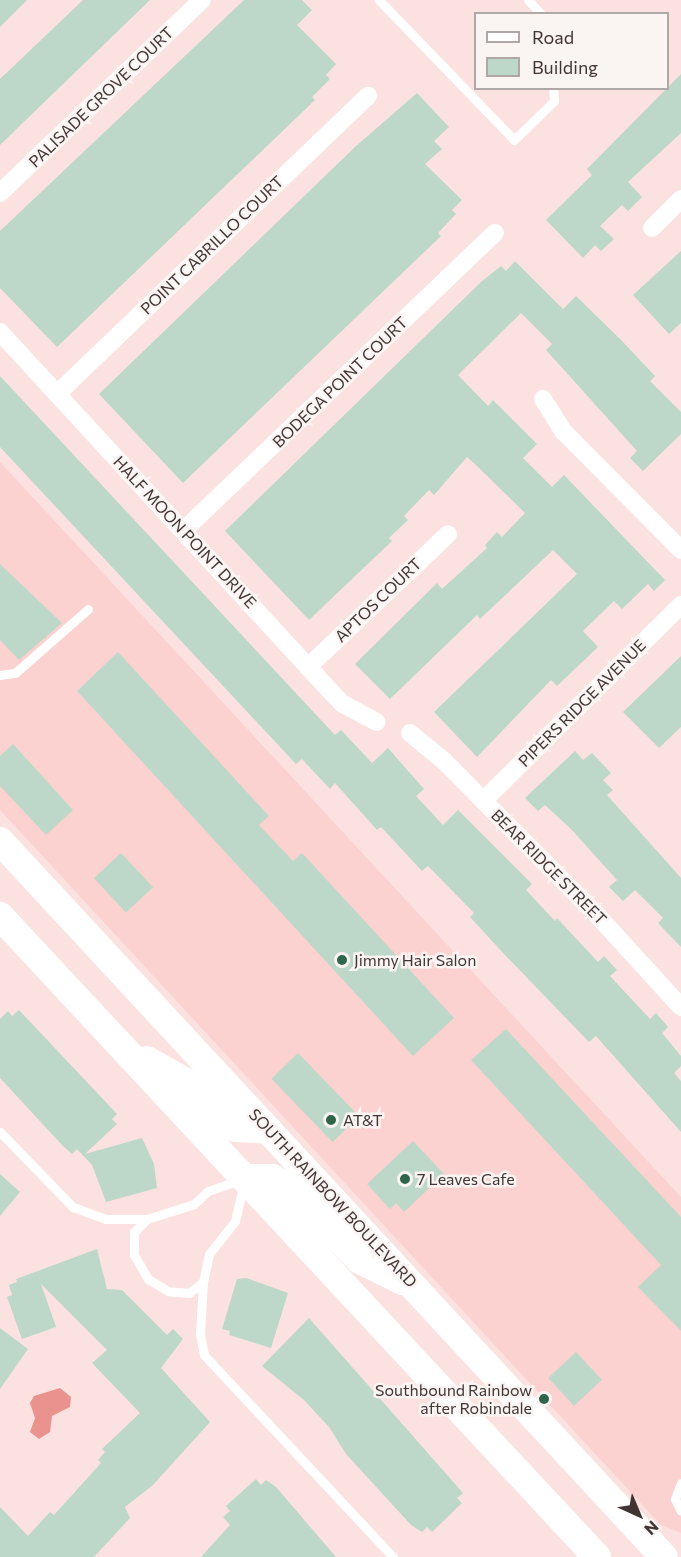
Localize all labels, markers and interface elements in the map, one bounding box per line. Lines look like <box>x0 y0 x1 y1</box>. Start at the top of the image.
legend <box>474 12 669 90</box>
street label: PALISADE GROVE COURT <box>25 23 177 171</box>
text: Road <box>532 26 574 48</box>
text: Building <box>532 56 598 78</box>
street label: POINT CABRILLO COURT <box>137 172 287 318</box>
street label: BODEGA POINT COURT <box>269 313 411 451</box>
street label: HALF MOON POINT DRIVE <box>109 452 261 612</box>
street label: APTOS COURT <box>331 554 425 646</box>
street label: PIPERS RIDGE AVENUE <box>514 635 650 771</box>
street label: BEAR RIDGE STREET <box>487 805 611 929</box>
place label: Jimmy Hair Salon <box>354 950 476 970</box>
marker: Jimmy Hair Salon <box>335 953 349 967</box>
street label: SOUTH RAINBOW BOULEVARD <box>245 1105 421 1291</box>
place label: AT&T <box>343 1110 382 1130</box>
marker: AT&T <box>324 1113 338 1127</box>
place label: 7 Leaves Cafe <box>417 1169 515 1189</box>
marker: 7 Leaves Cafe <box>398 1172 412 1186</box>
place label: Southbound Rainbow after Robindale <box>375 1380 532 1418</box>
marker: Southbound Rainbow after Robindale <box>537 1392 551 1406</box>
north arrow <box>609 1485 669 1545</box>
text: N <box>641 1517 663 1539</box>

